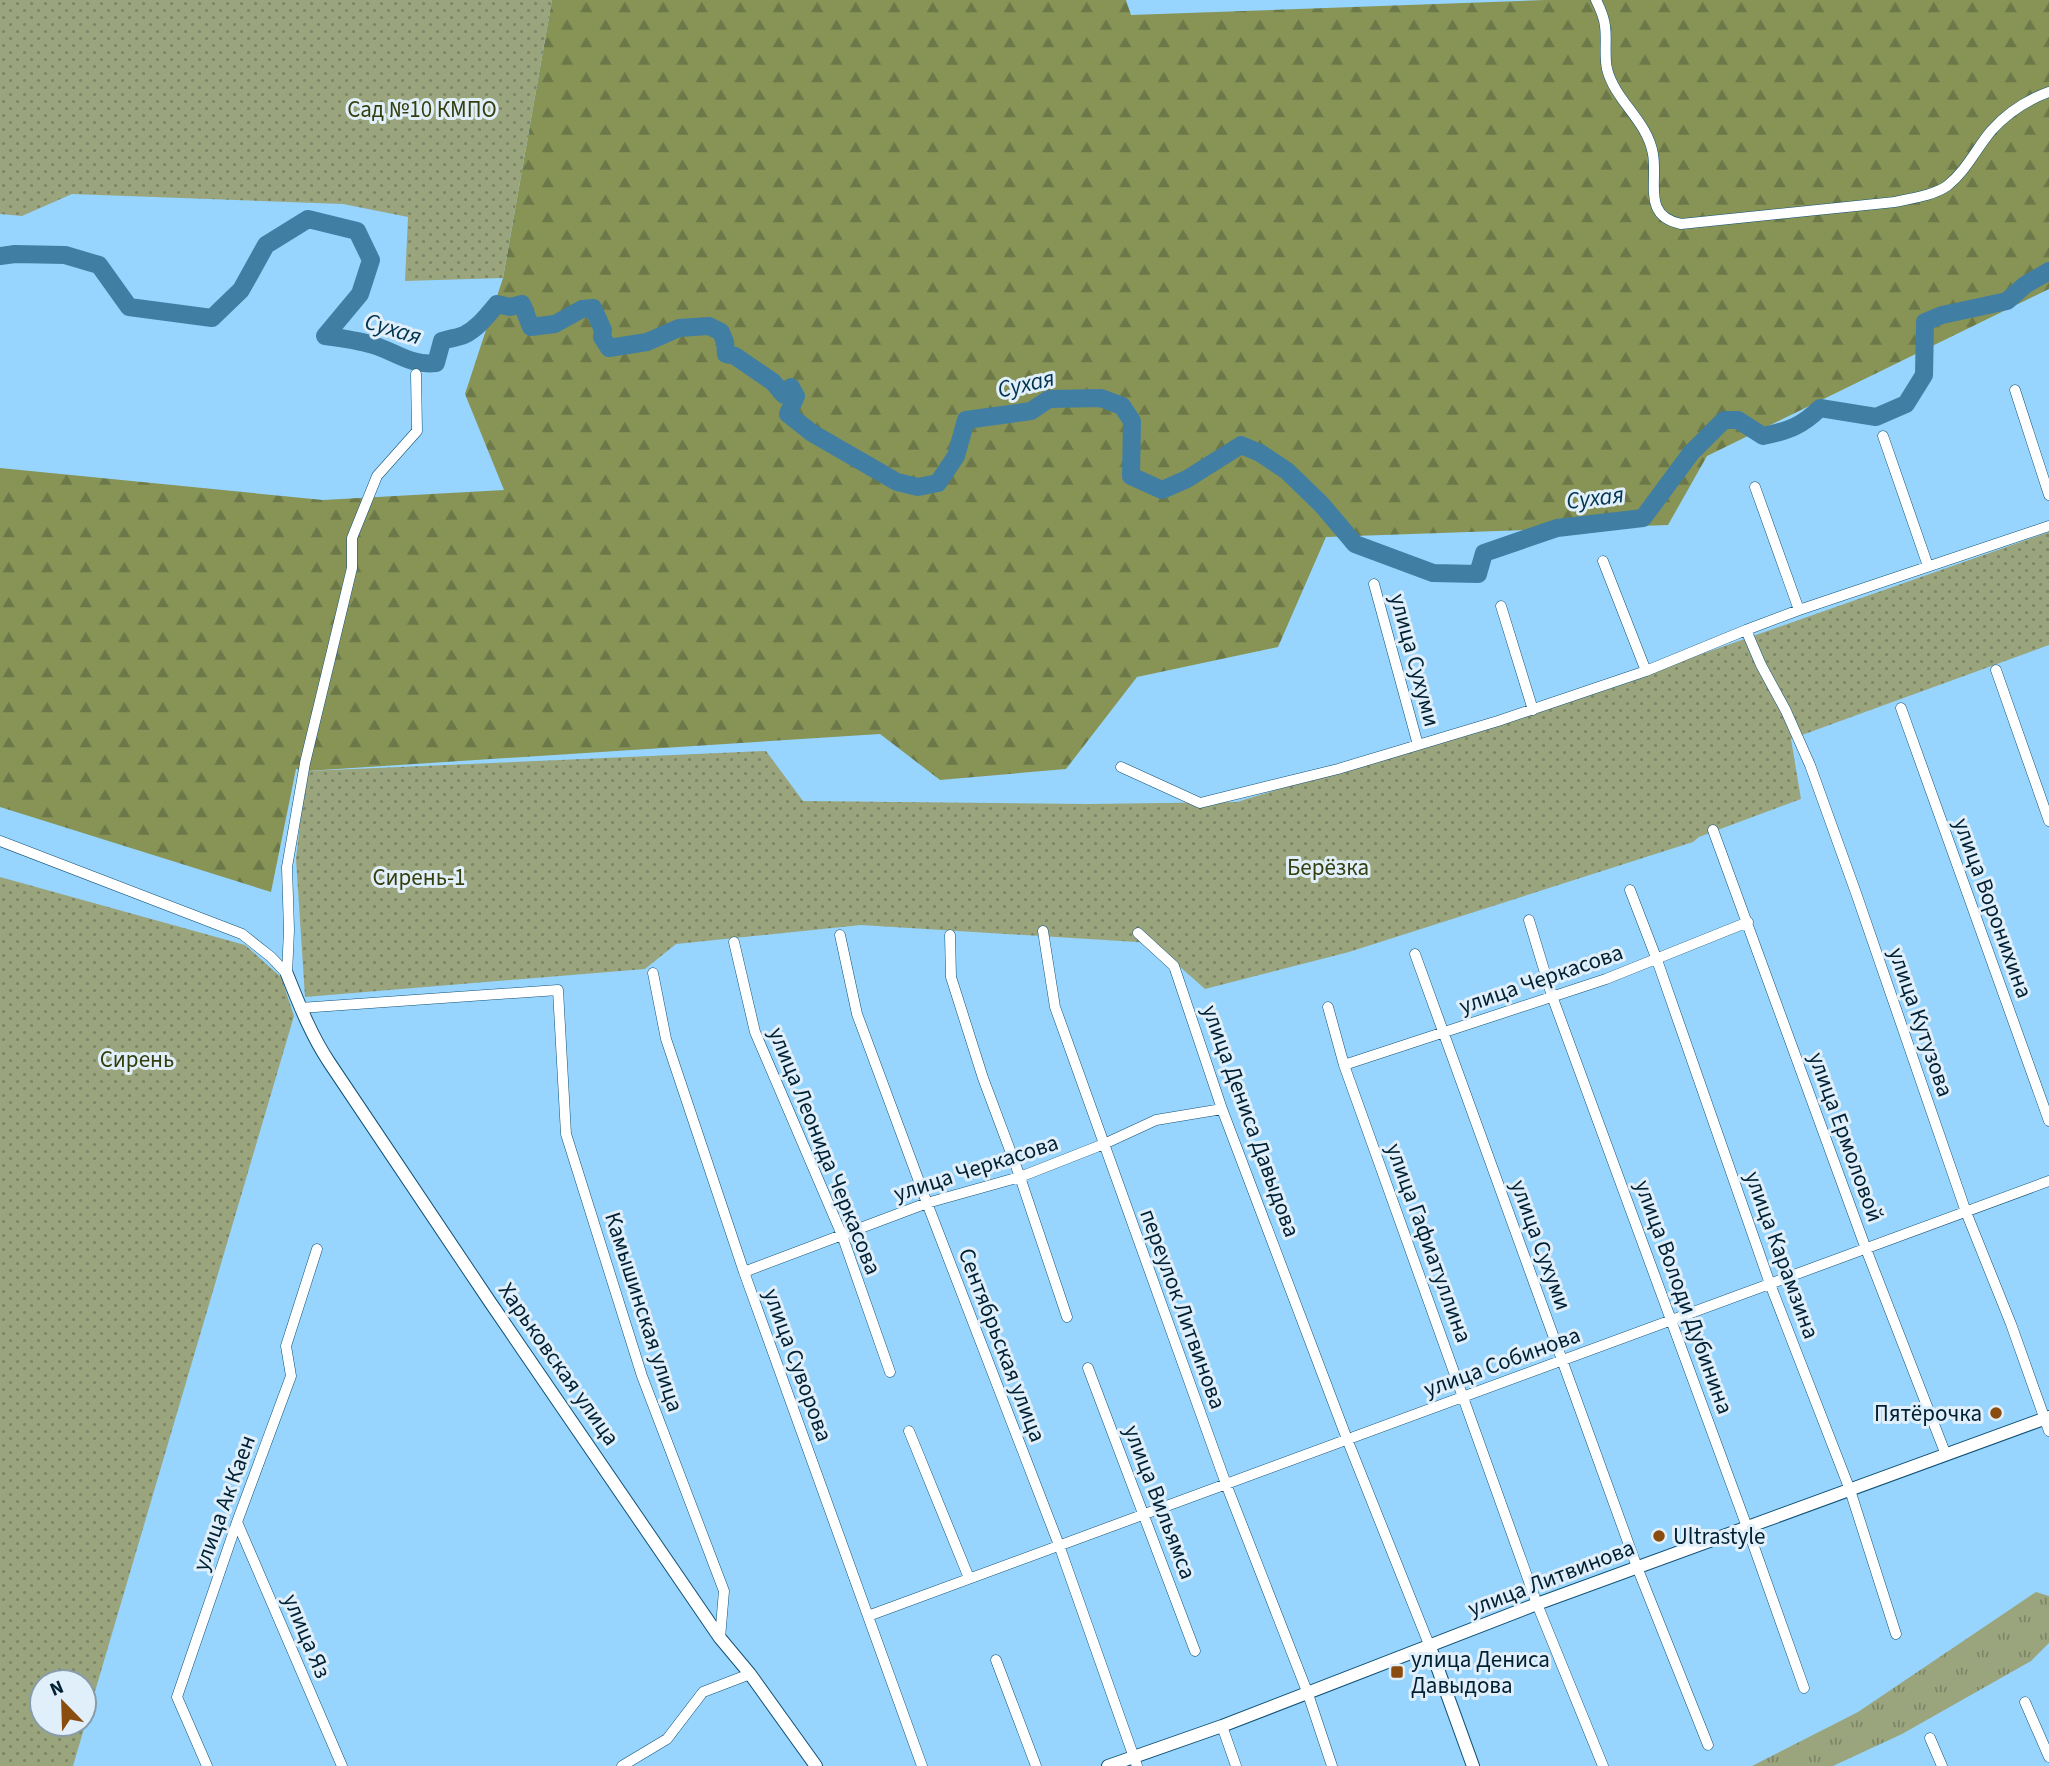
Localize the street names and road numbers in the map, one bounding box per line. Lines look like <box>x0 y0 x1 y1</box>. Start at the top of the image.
street label: улица Сухуми <box>1381 590 1449 730</box>
street label: улица Воронихина <box>1945 813 2041 1003</box>
street label: улица Черкасова <box>1455 936 1627 1022</box>
street label: улица Кутузова <box>1880 943 1962 1101</box>
street label: улица Дениса Давыдова <box>1194 1000 1308 1242</box>
street label: улица Леонида Черкасова <box>760 1022 890 1280</box>
street label: улица Ермоловой <box>1800 1047 1892 1227</box>
street label: улица Черкасова <box>889 1126 1063 1210</box>
street label: улица Гафиатуллина <box>1378 1139 1480 1347</box>
street label: улица Карамзина <box>1736 1166 1828 1344</box>
street label: улица Сухуми <box>1502 1175 1580 1315</box>
street label: улица Володи Дубинина <box>1626 1175 1742 1419</box>
street label: переулок Литвинова <box>1131 1204 1235 1414</box>
street label: Камышинская улица <box>596 1208 692 1416</box>
street label: Сентябрьская улица <box>950 1243 1054 1447</box>
street label: Харьковская улица <box>490 1276 628 1452</box>
street label: улица Суворова <box>755 1284 841 1446</box>
street label: улица Собинова <box>1419 1318 1585 1406</box>
street label: улица Вильямса <box>1115 1420 1205 1584</box>
street label: улица Ак Каен <box>184 1430 264 1576</box>
street label: улица Литвинова <box>1463 1531 1639 1625</box>
street label: улица Яз <box>274 1589 340 1683</box>

